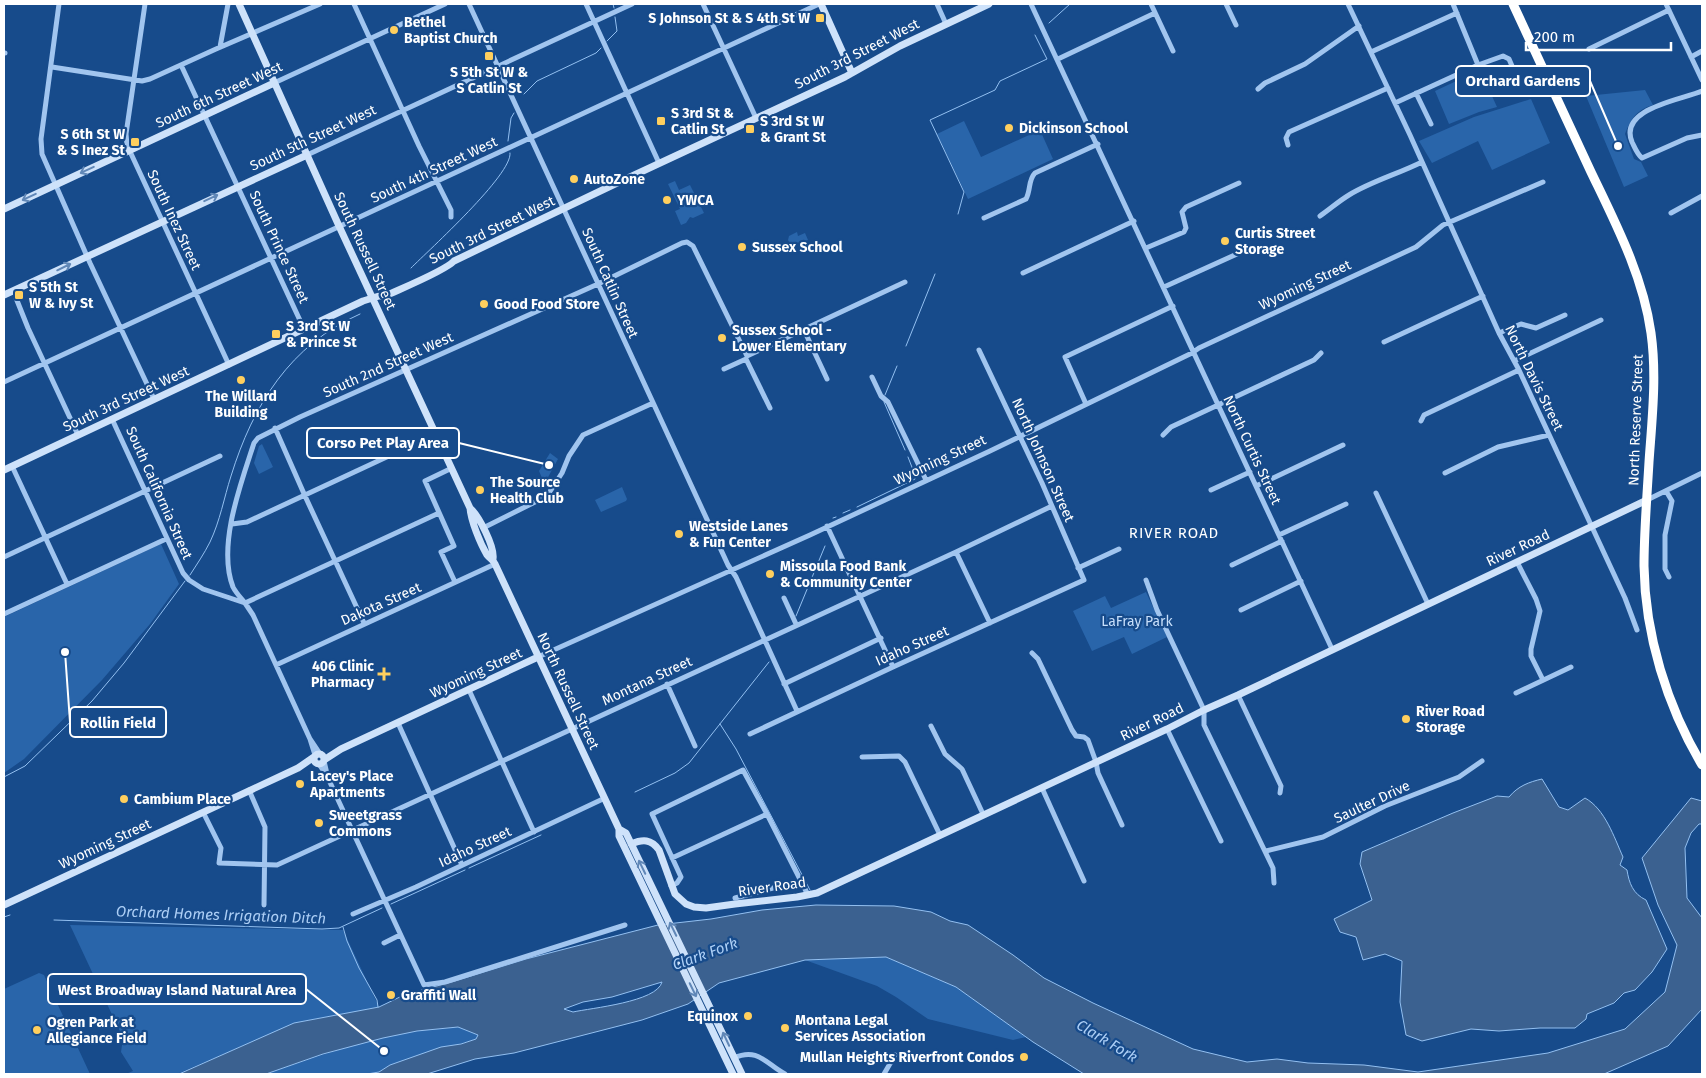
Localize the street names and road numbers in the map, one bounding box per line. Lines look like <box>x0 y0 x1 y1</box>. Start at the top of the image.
street label: South 3rd Street West <box>792 15 923 93</box>
street label: South 6th Street West <box>153 58 286 132</box>
street label: South 5th Street West <box>247 101 380 175</box>
street label: South 4th Street West <box>368 133 501 207</box>
street label: South Inez Street <box>143 167 205 274</box>
street label: South Prince Street <box>246 188 313 307</box>
street label: South Russell Street <box>330 189 400 313</box>
street label: South 3rd Street West <box>427 192 558 268</box>
street label: South Catlin Street <box>578 225 642 342</box>
street label: Wyoming Street <box>1256 256 1355 314</box>
street label: North Davis Street <box>1501 322 1567 434</box>
street label: South 2nd Street West <box>320 328 456 401</box>
street label: North Reserve Street <box>1625 353 1647 486</box>
street label: South 3rd Street West <box>60 362 193 436</box>
street label: North Curtis Street <box>1219 393 1285 508</box>
street label: North Johnson Street <box>1008 396 1078 525</box>
street label: South California Street <box>122 424 196 563</box>
street label: Wyoming Street <box>891 431 990 489</box>
street label: River Road <box>1483 526 1553 570</box>
street label: Dakota Street <box>338 578 425 629</box>
street label: Idaho Street <box>873 622 952 670</box>
street label: North Russell Street <box>533 630 603 753</box>
street label: Wyoming Street <box>427 644 526 702</box>
street label: Montana Street <box>599 652 696 709</box>
street label: River Road <box>1118 699 1186 745</box>
street label: Saulter Drive <box>1331 777 1413 827</box>
street label: Wyoming Street <box>56 815 155 873</box>
street label: Idaho Street <box>436 822 515 871</box>
street label: River Road <box>737 874 807 900</box>

